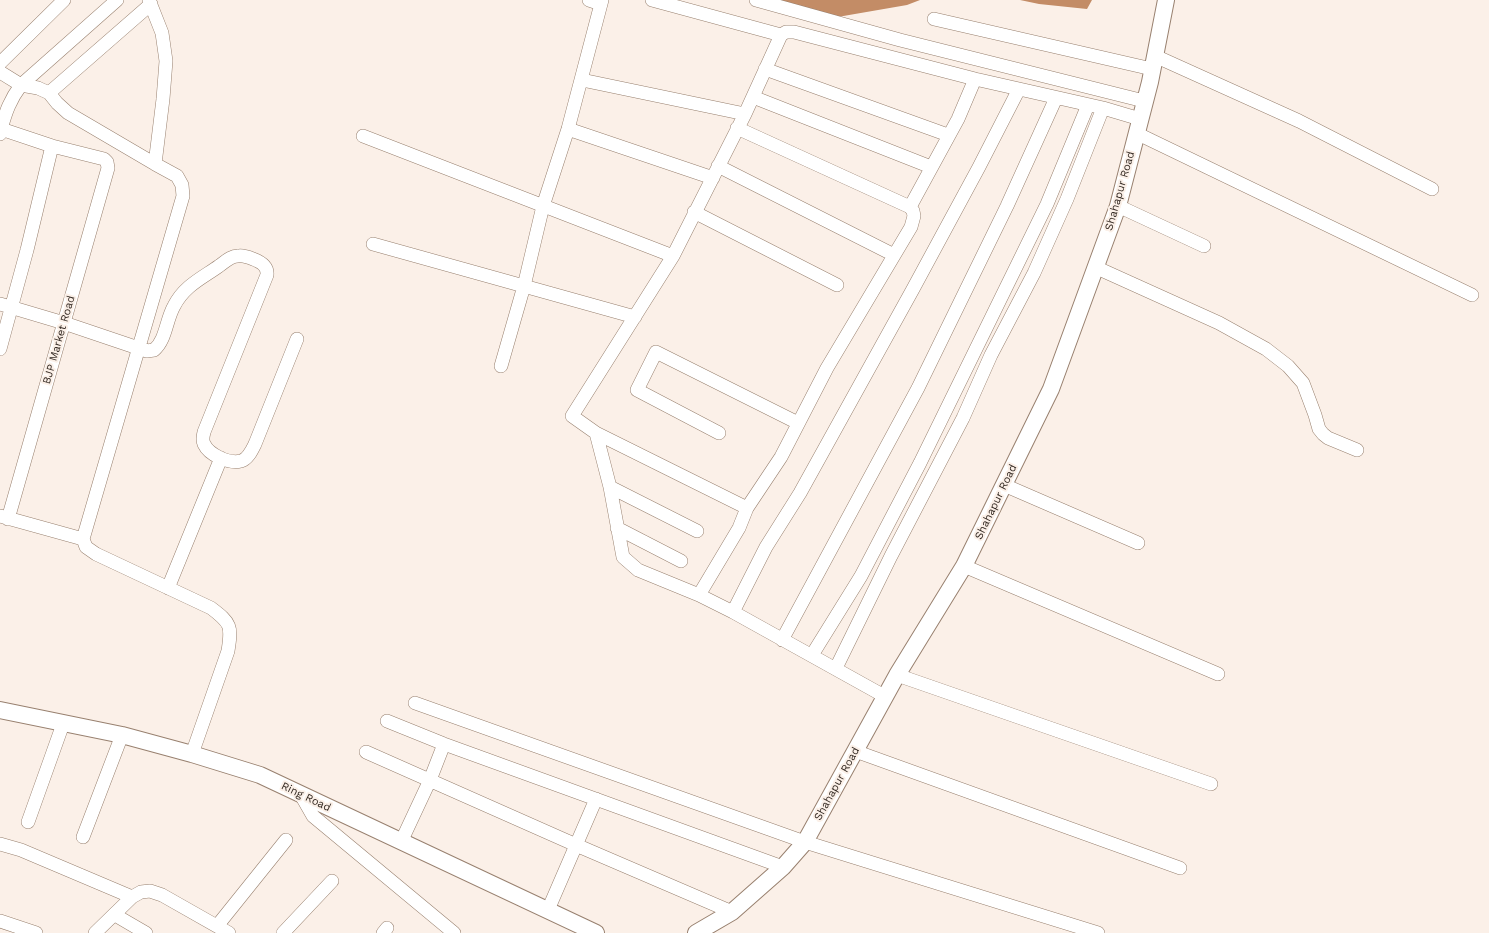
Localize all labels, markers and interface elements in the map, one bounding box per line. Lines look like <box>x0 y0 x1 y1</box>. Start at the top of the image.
street label: Shahapur Road <box>1102 150 1138 232</box>
street label: BJP Market Road <box>40 294 78 386</box>
street label: Shahapur Road <box>972 462 1020 542</box>
street label: Shahapur Road <box>811 745 863 823</box>
street label: Ring Road <box>279 779 333 815</box>

